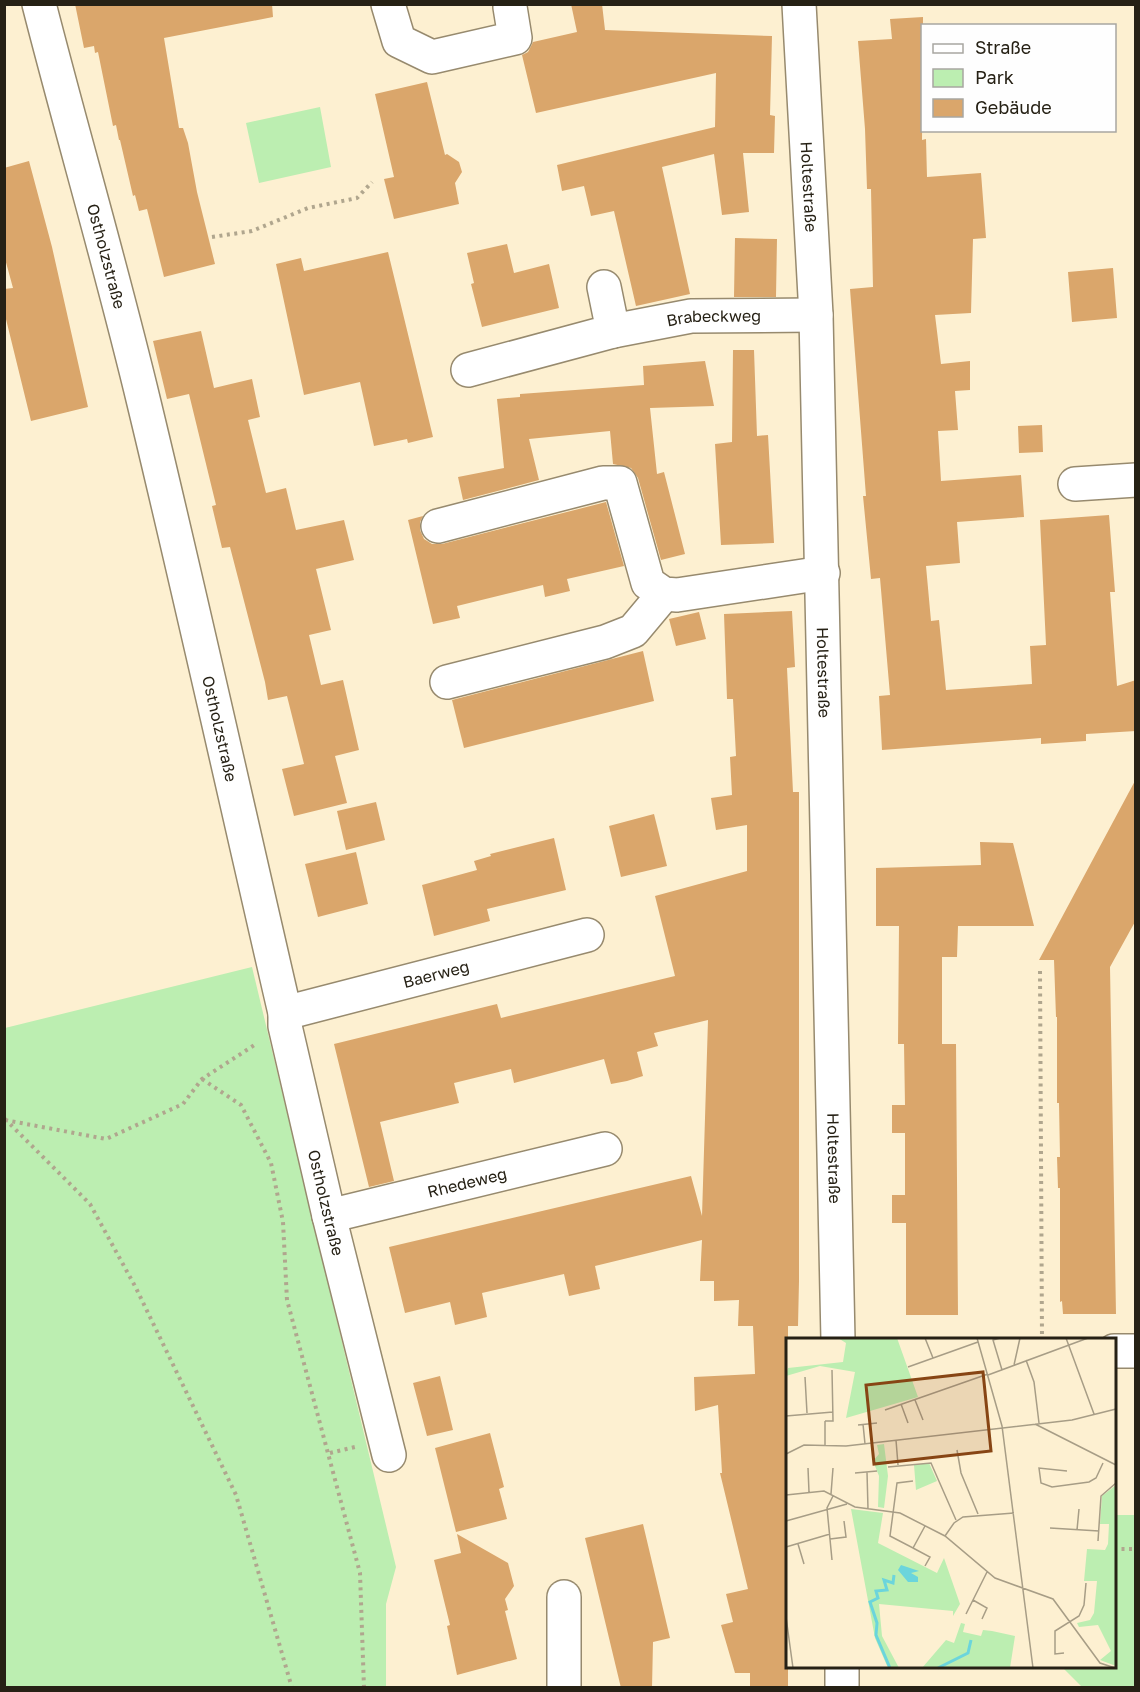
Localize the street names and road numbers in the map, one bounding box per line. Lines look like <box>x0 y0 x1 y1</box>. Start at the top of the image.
street label: Holtestraße <box>797 141 821 233</box>
street label: Ostholzstraße <box>83 201 130 311</box>
street label: Brabeckweg <box>665 305 761 331</box>
street label: Holtestraße <box>813 627 835 718</box>
street label: Ostholzstraße <box>198 674 242 784</box>
street label: Baerweg <box>401 956 471 992</box>
street label: Holtestraße <box>823 1113 845 1204</box>
street label: Ostholzstraße <box>304 1148 349 1258</box>
street label: Rhedeweg <box>425 1163 509 1202</box>

